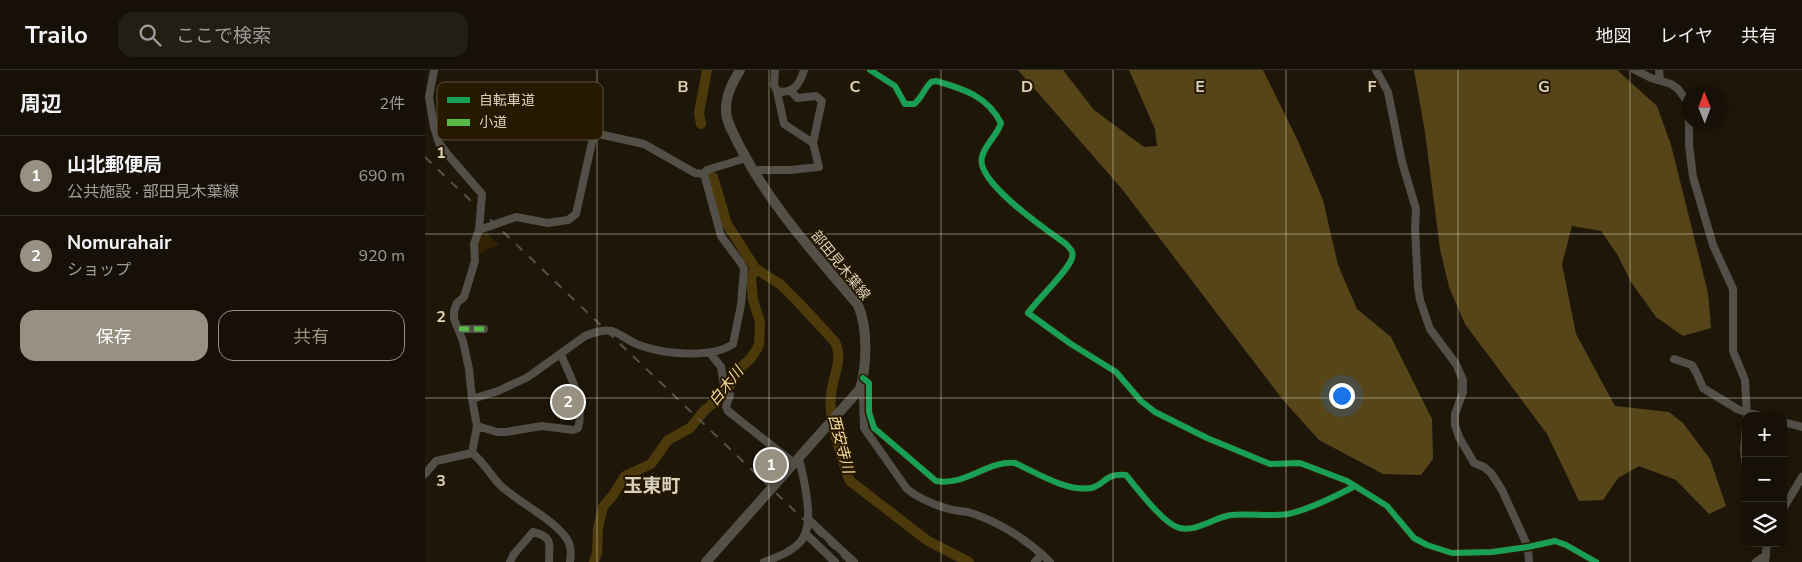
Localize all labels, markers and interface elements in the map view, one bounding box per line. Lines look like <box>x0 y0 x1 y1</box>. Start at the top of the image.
search box <box>118 12 468 57</box>
text: Trailo <box>25 19 88 51</box>
icon: search <box>136 21 164 49</box>
text: ここで検索 <box>176 23 271 49</box>
text: 地図 <box>1596 24 1632 48</box>
text: レイヤ <box>1660 24 1713 48</box>
text: 共有 <box>1741 24 1777 48</box>
text: B <box>677 76 689 98</box>
text: C <box>850 76 861 98</box>
text: D <box>1021 76 1033 98</box>
text: E <box>1195 76 1205 98</box>
text: F <box>1368 76 1377 98</box>
text: G <box>1538 76 1550 98</box>
legend <box>437 82 603 140</box>
north arrow <box>1682 85 1727 130</box>
text: 周辺 <box>20 90 62 118</box>
text: 自転車道 <box>479 91 535 110</box>
text: 2件 <box>379 93 405 115</box>
text: 小道 <box>479 113 507 132</box>
text: 1 <box>436 142 446 164</box>
text: 山北郵便局 <box>67 152 162 178</box>
text: 1 <box>31 165 41 187</box>
text: 690 m <box>358 165 405 187</box>
text: 公共施設 · 部田見木葉線 <box>67 181 239 203</box>
street label: 部田見木葉線 <box>807 227 874 304</box>
text: Nomurahair <box>67 230 171 256</box>
text: 2 <box>31 245 41 267</box>
text: 920 m <box>358 245 405 267</box>
text: ショップ <box>67 259 131 281</box>
text: 2 <box>436 306 446 328</box>
button: 保存 <box>20 310 208 361</box>
button: 共有 <box>218 310 405 361</box>
water label: 白木川 <box>704 361 749 410</box>
pin: 2 <box>552 383 584 421</box>
your location <box>1329 383 1355 409</box>
water label: 西安寺川 <box>824 412 859 477</box>
map controls <box>1742 412 1787 547</box>
button: + <box>1742 412 1787 457</box>
pin: 1 <box>755 446 787 484</box>
button: − <box>1742 457 1787 502</box>
text: 3 <box>436 470 446 492</box>
district label: 玉東町 <box>623 473 681 499</box>
button: layers <box>1742 502 1787 547</box>

